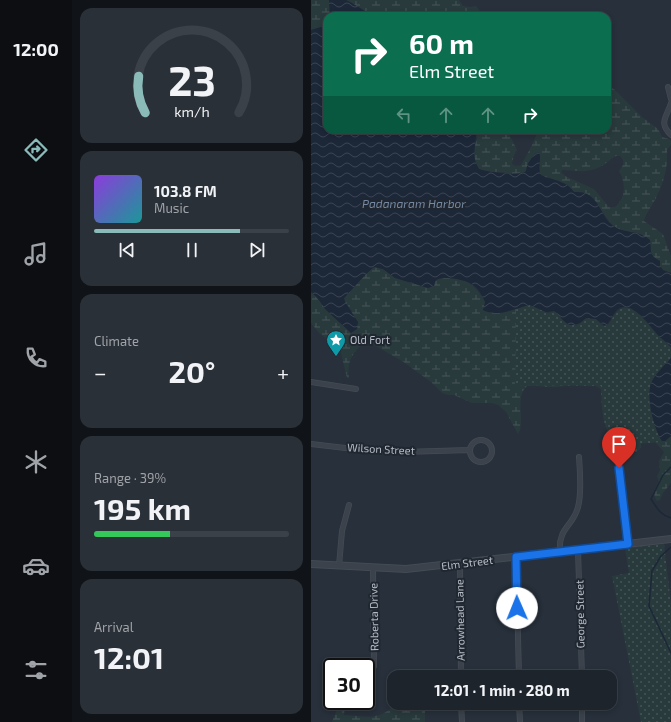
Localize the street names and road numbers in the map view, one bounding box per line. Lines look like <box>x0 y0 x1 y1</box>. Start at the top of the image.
street label: Wilson Street <box>347 440 415 457</box>
street label: Elm Street <box>440 553 494 572</box>
street label: Arrowhead Lane <box>452 579 467 661</box>
street label: George Street <box>572 580 587 648</box>
street label: Roberta Drive <box>366 583 381 651</box>

